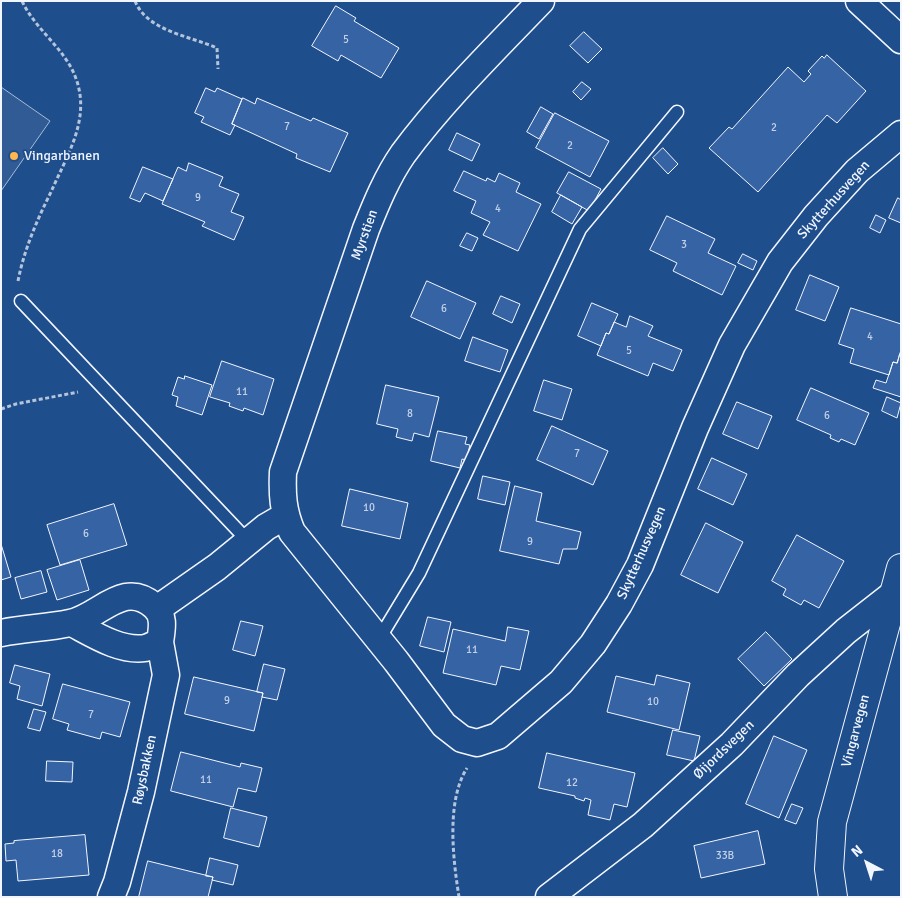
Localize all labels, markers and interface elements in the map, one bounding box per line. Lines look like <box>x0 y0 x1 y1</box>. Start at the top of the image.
house number: 5 <box>343 33 349 47</box>
house number: 7 <box>284 120 290 134</box>
house number: 2 <box>771 121 777 135</box>
house number: 2 <box>567 139 573 153</box>
place label: Vingarbanen <box>24 148 100 164</box>
marker: Vingarbanen <box>8 150 20 162</box>
street label: Skytterhusvegen <box>794 157 874 243</box>
house number: 9 <box>195 191 201 205</box>
house number: 4 <box>495 202 501 216</box>
street label: Myrstien <box>348 207 382 263</box>
house number: 3 <box>681 238 687 252</box>
house number: 6 <box>441 302 447 316</box>
house number: 4 <box>867 330 873 344</box>
house number: 5 <box>626 344 632 358</box>
house number: 11 <box>236 385 248 399</box>
house number: 8 <box>407 407 413 421</box>
house number: 6 <box>824 409 830 423</box>
house number: 7 <box>574 447 580 461</box>
house number: 10 <box>363 501 375 515</box>
street label: Skytterhusvegen <box>614 504 670 602</box>
house number: 6 <box>83 527 89 541</box>
house number: 9 <box>527 535 533 549</box>
house number: 11 <box>466 643 478 657</box>
street label: Vingarvegen <box>838 693 874 769</box>
house number: 9 <box>224 694 230 708</box>
house number: 10 <box>647 695 659 709</box>
house number: 7 <box>88 708 94 722</box>
street label: Øijordsvegen <box>690 717 758 783</box>
street label: Røysbakken <box>129 734 161 806</box>
house number: 11 <box>200 773 212 787</box>
house number: 12 <box>566 776 578 790</box>
north arrow <box>842 838 892 888</box>
text: N <box>848 841 866 861</box>
house number: 18 <box>51 847 63 861</box>
house number: 33B <box>716 849 734 863</box>

